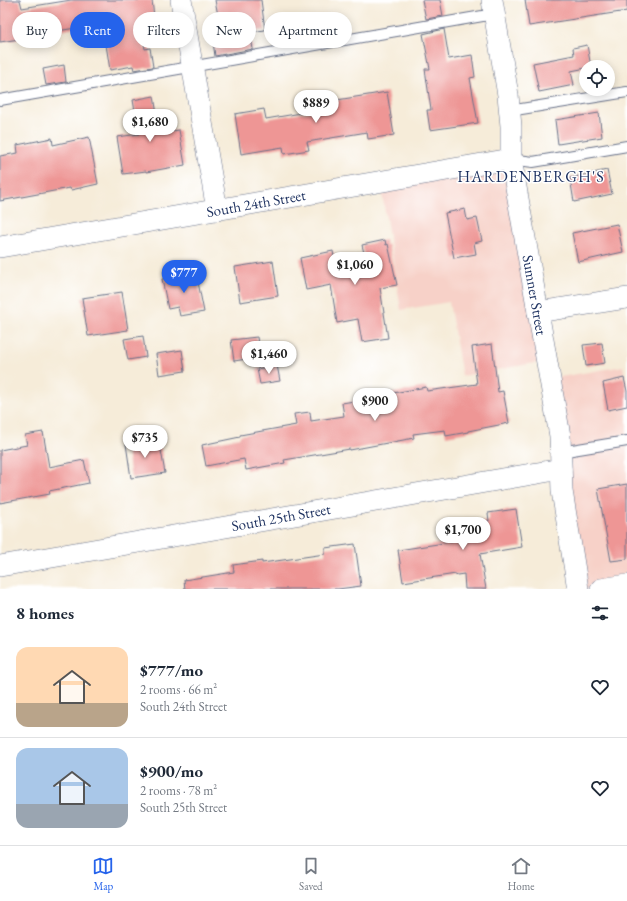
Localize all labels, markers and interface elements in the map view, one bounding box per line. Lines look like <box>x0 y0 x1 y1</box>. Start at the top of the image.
chip: Buy <box>12 12 62 48</box>
chip: Rent <box>70 12 125 48</box>
chip: Filters <box>133 12 194 48</box>
chip: New <box>202 12 256 48</box>
chip: Apartment <box>264 12 352 48</box>
map controls <box>579 60 615 96</box>
button: locate <box>579 60 615 96</box>
pin: $889 <box>292 90 340 124</box>
text: $889 <box>303 94 329 111</box>
pin: $1,680 <box>117 109 183 143</box>
text: $1,680 <box>132 113 168 130</box>
district label: HARDENBERGH'S <box>457 166 605 187</box>
street label: South 24th Street <box>205 185 307 221</box>
pin: $1,060 <box>322 252 388 286</box>
street label: Sumner Street <box>519 253 551 337</box>
text: $1,060 <box>337 256 373 273</box>
pin: $777 <box>160 260 208 294</box>
text: $777 <box>171 264 197 281</box>
pin: $1,460 <box>236 341 302 375</box>
text: $1,460 <box>251 345 287 362</box>
pin: $900 <box>351 388 399 422</box>
text: $900 <box>362 392 388 409</box>
pin: $735 <box>121 425 169 459</box>
text: $735 <box>132 429 158 446</box>
street label: South 25th Street <box>230 499 332 535</box>
pin: $1,700 <box>430 517 496 551</box>
text: $1,700 <box>445 521 481 538</box>
text: 8 homes <box>16 602 74 624</box>
icon: filters <box>589 602 611 624</box>
text: $777/mo <box>140 659 203 681</box>
icon: home <box>48 663 96 711</box>
icon: heart <box>589 676 611 698</box>
text: 2 rooms · 66 m² <box>140 681 217 698</box>
text: South 24th Street <box>140 698 227 715</box>
text: $900/mo <box>140 760 203 782</box>
icon: home <box>48 764 96 812</box>
icon: heart <box>589 777 611 799</box>
text: 2 rooms · 78 m² <box>140 782 217 799</box>
text: South 25th Street <box>140 799 227 816</box>
tab: Map <box>92 855 114 893</box>
tab: Saved <box>299 855 323 893</box>
tab: Home <box>507 855 535 893</box>

